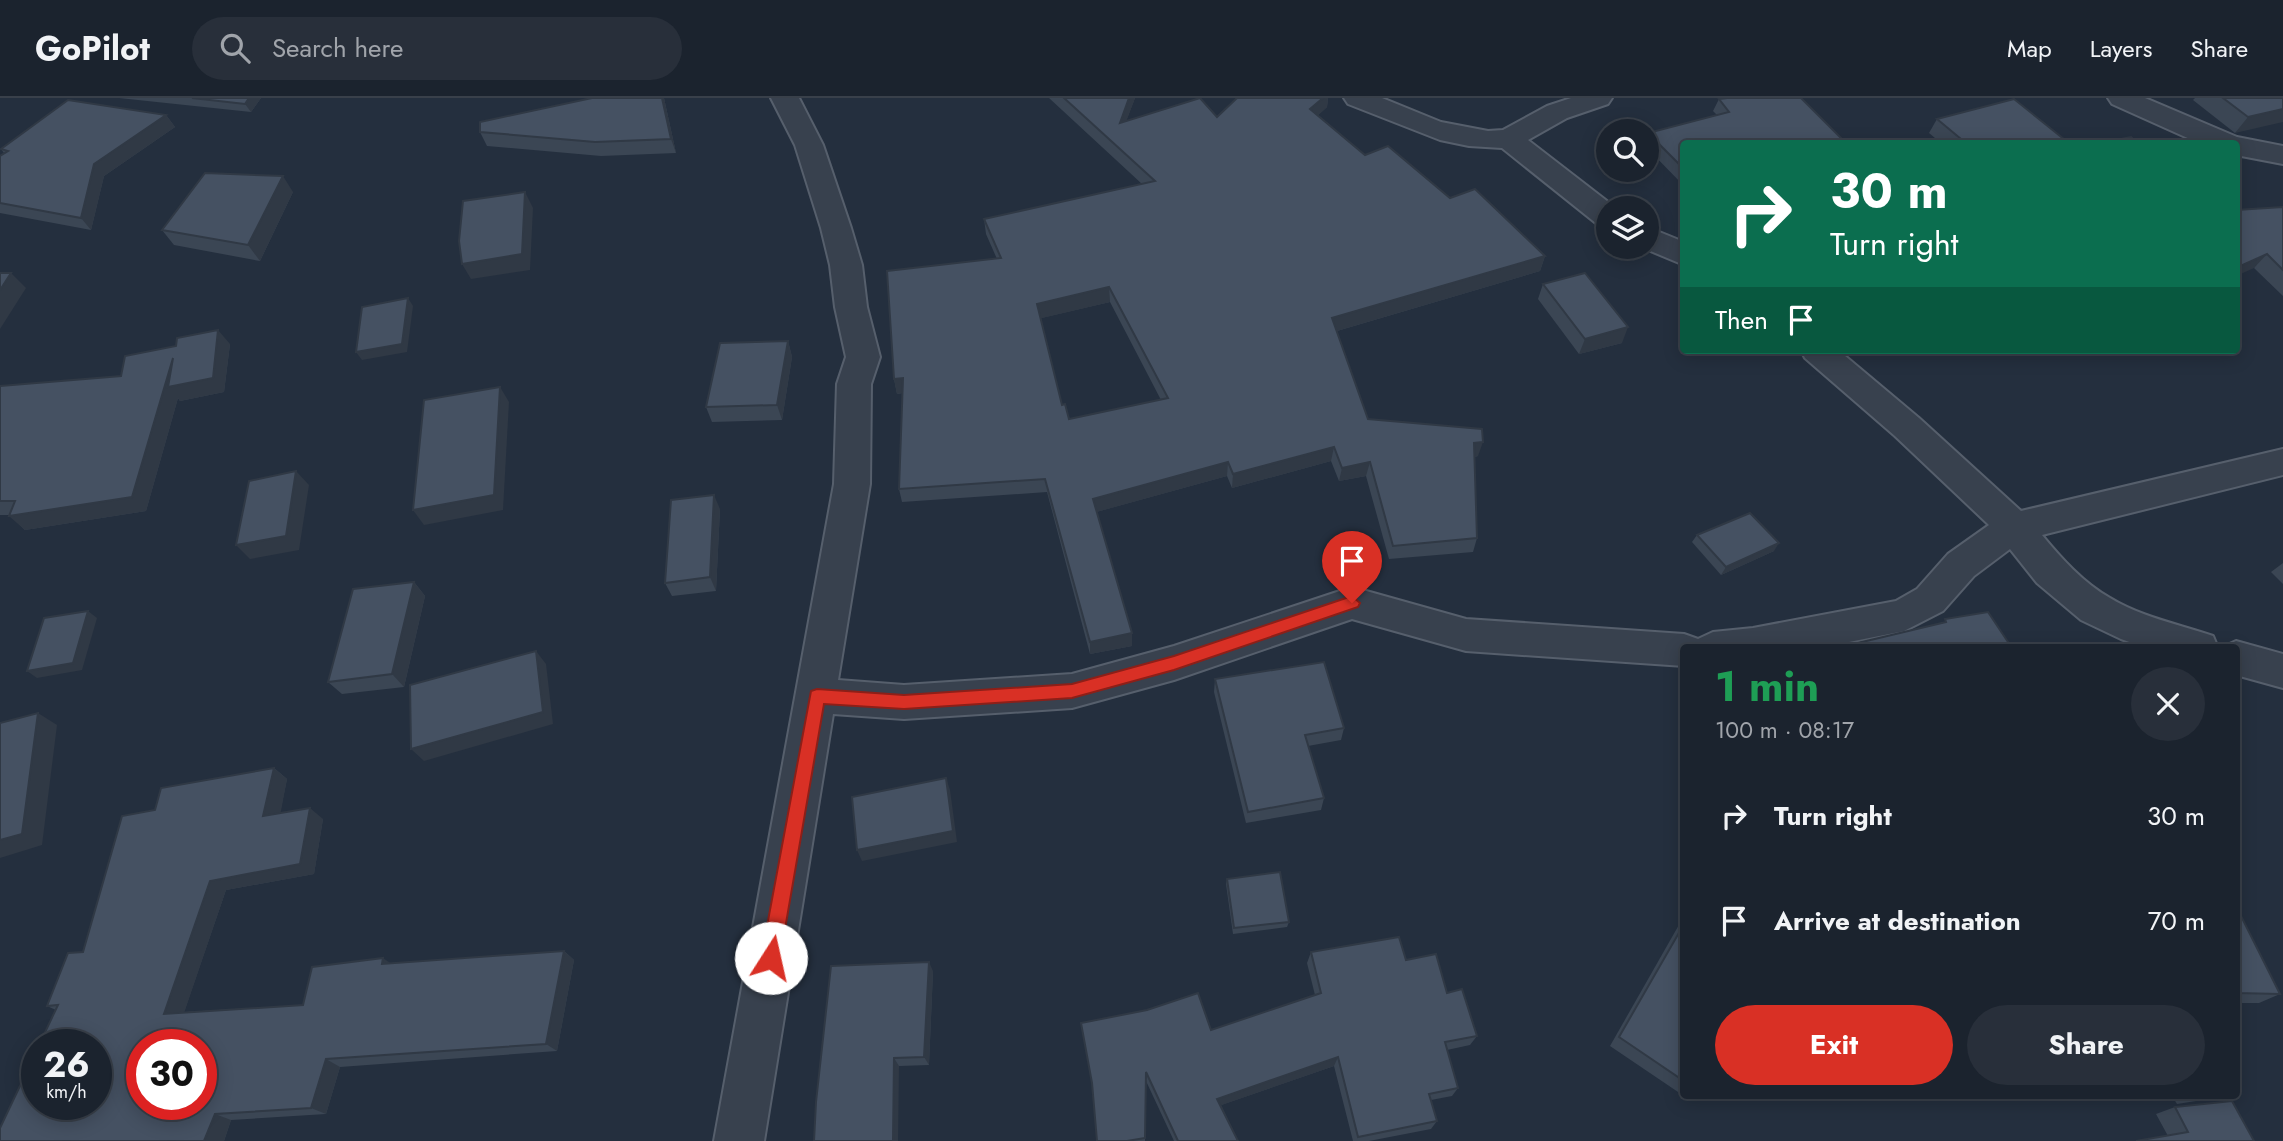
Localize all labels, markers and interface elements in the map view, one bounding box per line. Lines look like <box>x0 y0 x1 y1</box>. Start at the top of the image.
search box <box>192 17 682 80</box>
text: GoPilot <box>35 25 150 72</box>
icon: search <box>216 29 254 67</box>
text: Search here <box>272 29 403 67</box>
text: Map <box>2007 31 2052 66</box>
text: Layers <box>2090 31 2152 66</box>
text: Share <box>2190 31 2248 66</box>
map controls <box>1596 119 1659 259</box>
button: search <box>1596 119 1659 182</box>
text: 30 m <box>1830 156 1948 226</box>
icon: right <box>1715 168 1806 259</box>
button: layers <box>1596 196 1659 259</box>
text: Turn right <box>1830 221 1959 267</box>
text: Then <box>1715 301 1768 339</box>
icon: arrive <box>1782 301 1820 339</box>
pin <box>1322 531 1382 603</box>
icon: arrive <box>1333 542 1371 580</box>
text: 1 min <box>1715 656 1819 717</box>
button: close <box>2131 667 2205 741</box>
text: 100 m · 08:17 <box>1715 713 1854 747</box>
icon: right <box>1715 797 1753 835</box>
text: Turn right <box>1774 797 1892 835</box>
text: 30 m <box>2147 797 2205 835</box>
icon: arrive <box>1715 902 1753 940</box>
text: Arrive at destination <box>1774 902 2021 940</box>
text: 70 m <box>2148 902 2205 940</box>
position arrow <box>734 921 808 995</box>
button: Exit <box>1715 1005 1953 1085</box>
button: Share <box>1967 1005 2205 1085</box>
speed limit sign: 30 <box>126 1029 217 1120</box>
text: 26 <box>43 1040 90 1090</box>
text: km/h <box>46 1079 87 1105</box>

